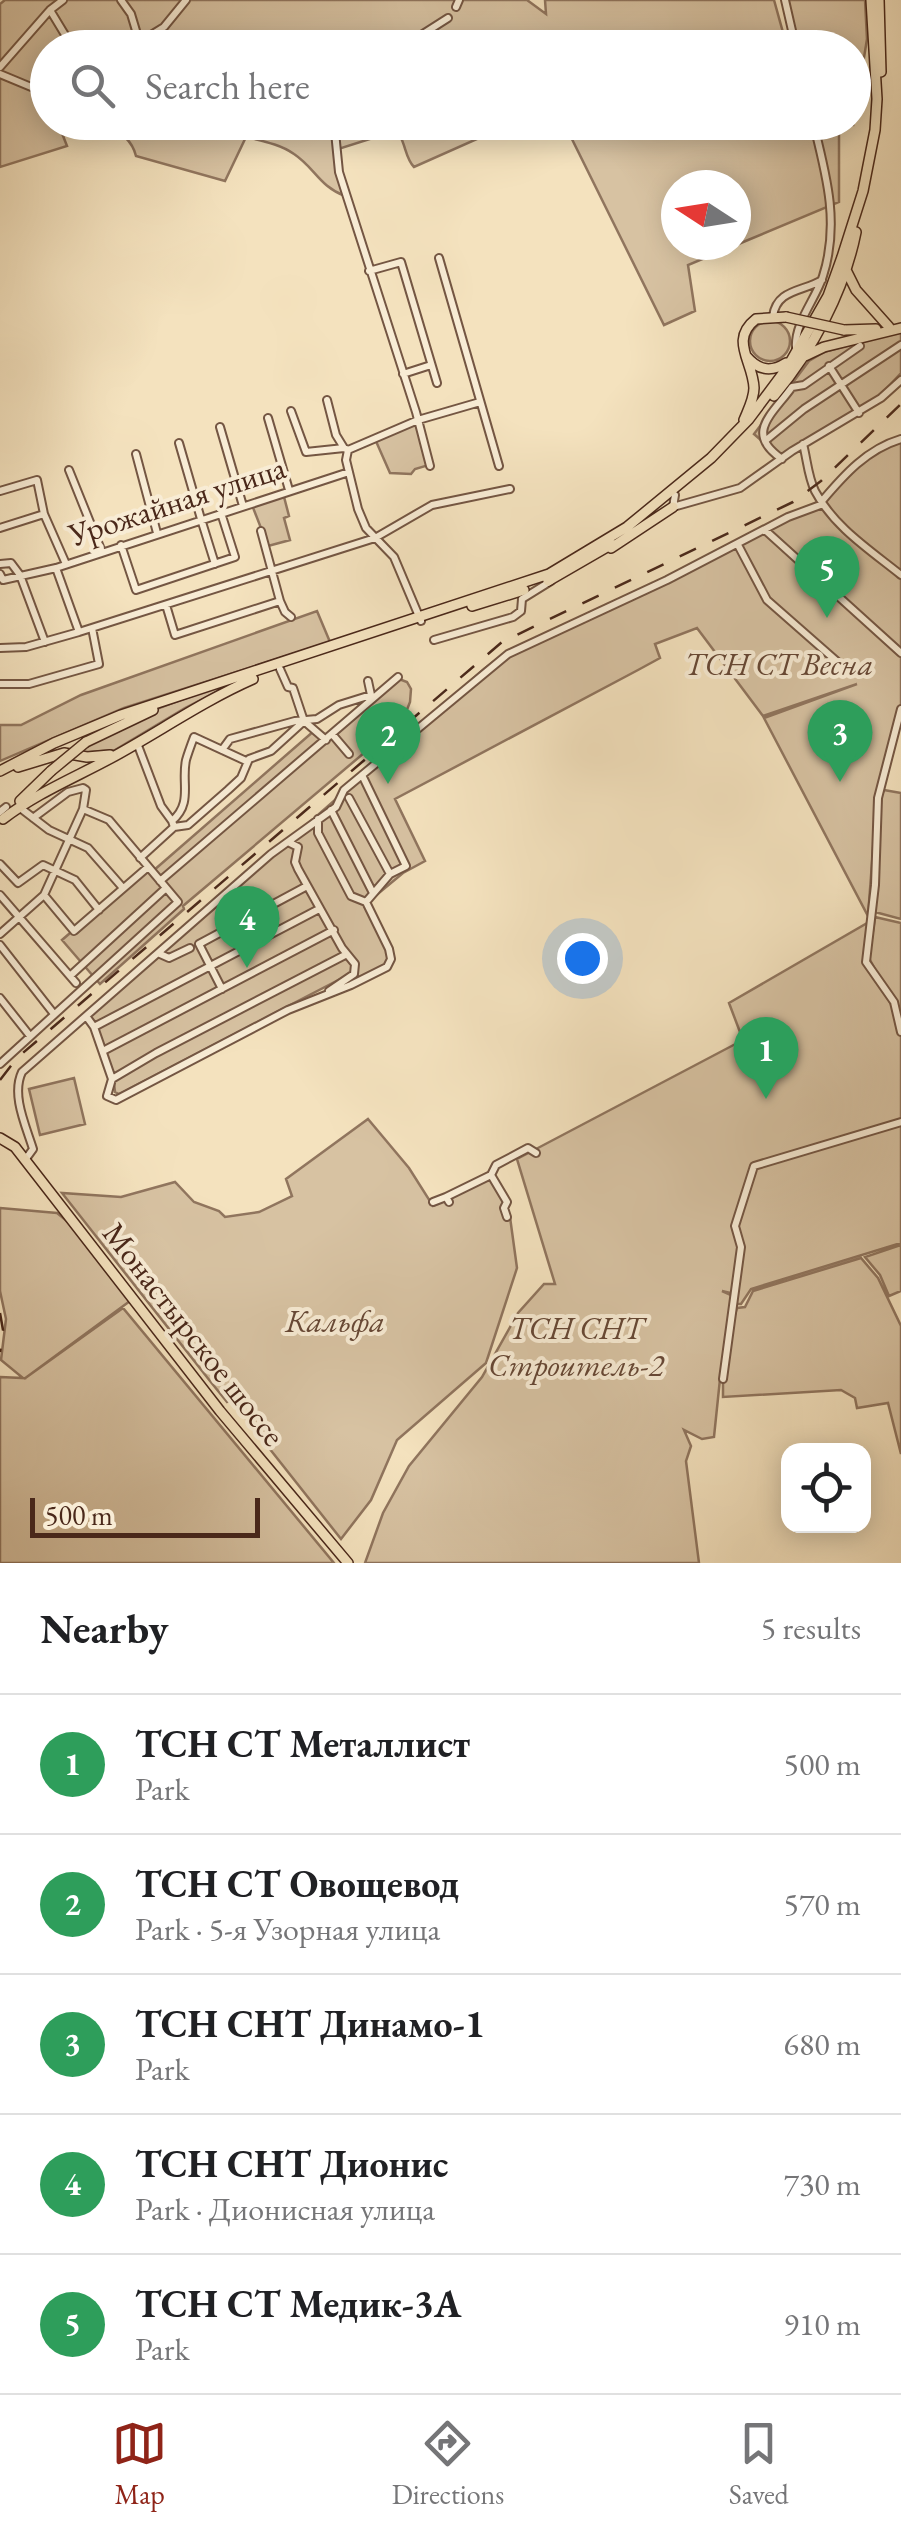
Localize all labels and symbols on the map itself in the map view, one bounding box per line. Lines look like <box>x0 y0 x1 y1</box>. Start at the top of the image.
north arrow <box>661 170 751 260</box>
street label: Урожайная улица <box>62 446 291 556</box>
pin: 5 <box>794 536 860 618</box>
park label: ТСН СТ Весна <box>685 643 873 685</box>
pin: 3 <box>808 700 872 782</box>
pin: 2 <box>356 702 420 784</box>
pin: 4 <box>214 886 280 968</box>
your location <box>557 933 608 984</box>
pin: 1 <box>734 1016 798 1099</box>
street label: Монастырское шоссе <box>93 1214 295 1454</box>
park label: Кальфа <box>284 1300 385 1342</box>
park label: ТСН СНТ Строитель-2 <box>488 1307 666 1386</box>
scale bar <box>30 1493 260 1538</box>

